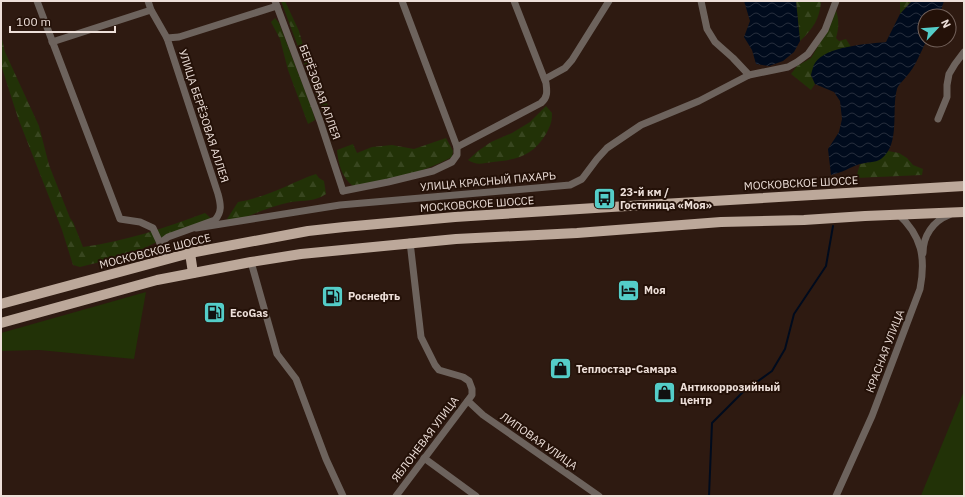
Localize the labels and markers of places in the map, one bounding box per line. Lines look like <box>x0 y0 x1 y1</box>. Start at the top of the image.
bus stop icon: 23-й км / Гостиница «Моя» <box>592 185 618 211</box>
place label: 23-й км / Гостиница «Моя» <box>620 185 712 212</box>
hotel icon: Моя <box>615 277 641 303</box>
fuel station icon: Роснефть <box>319 283 345 309</box>
place label: Моя <box>644 283 666 297</box>
place label: Роснефть <box>348 289 400 303</box>
fuel station icon: EcoGas <box>202 300 228 326</box>
place label: EcoGas <box>230 306 269 320</box>
shop icon: Теплостар-Самара <box>548 356 574 382</box>
place label: Теплостар-Самара <box>576 362 677 376</box>
shop icon: Антикоррозийный центр <box>652 380 678 406</box>
place label: Антикоррозийный центр <box>680 380 780 407</box>

